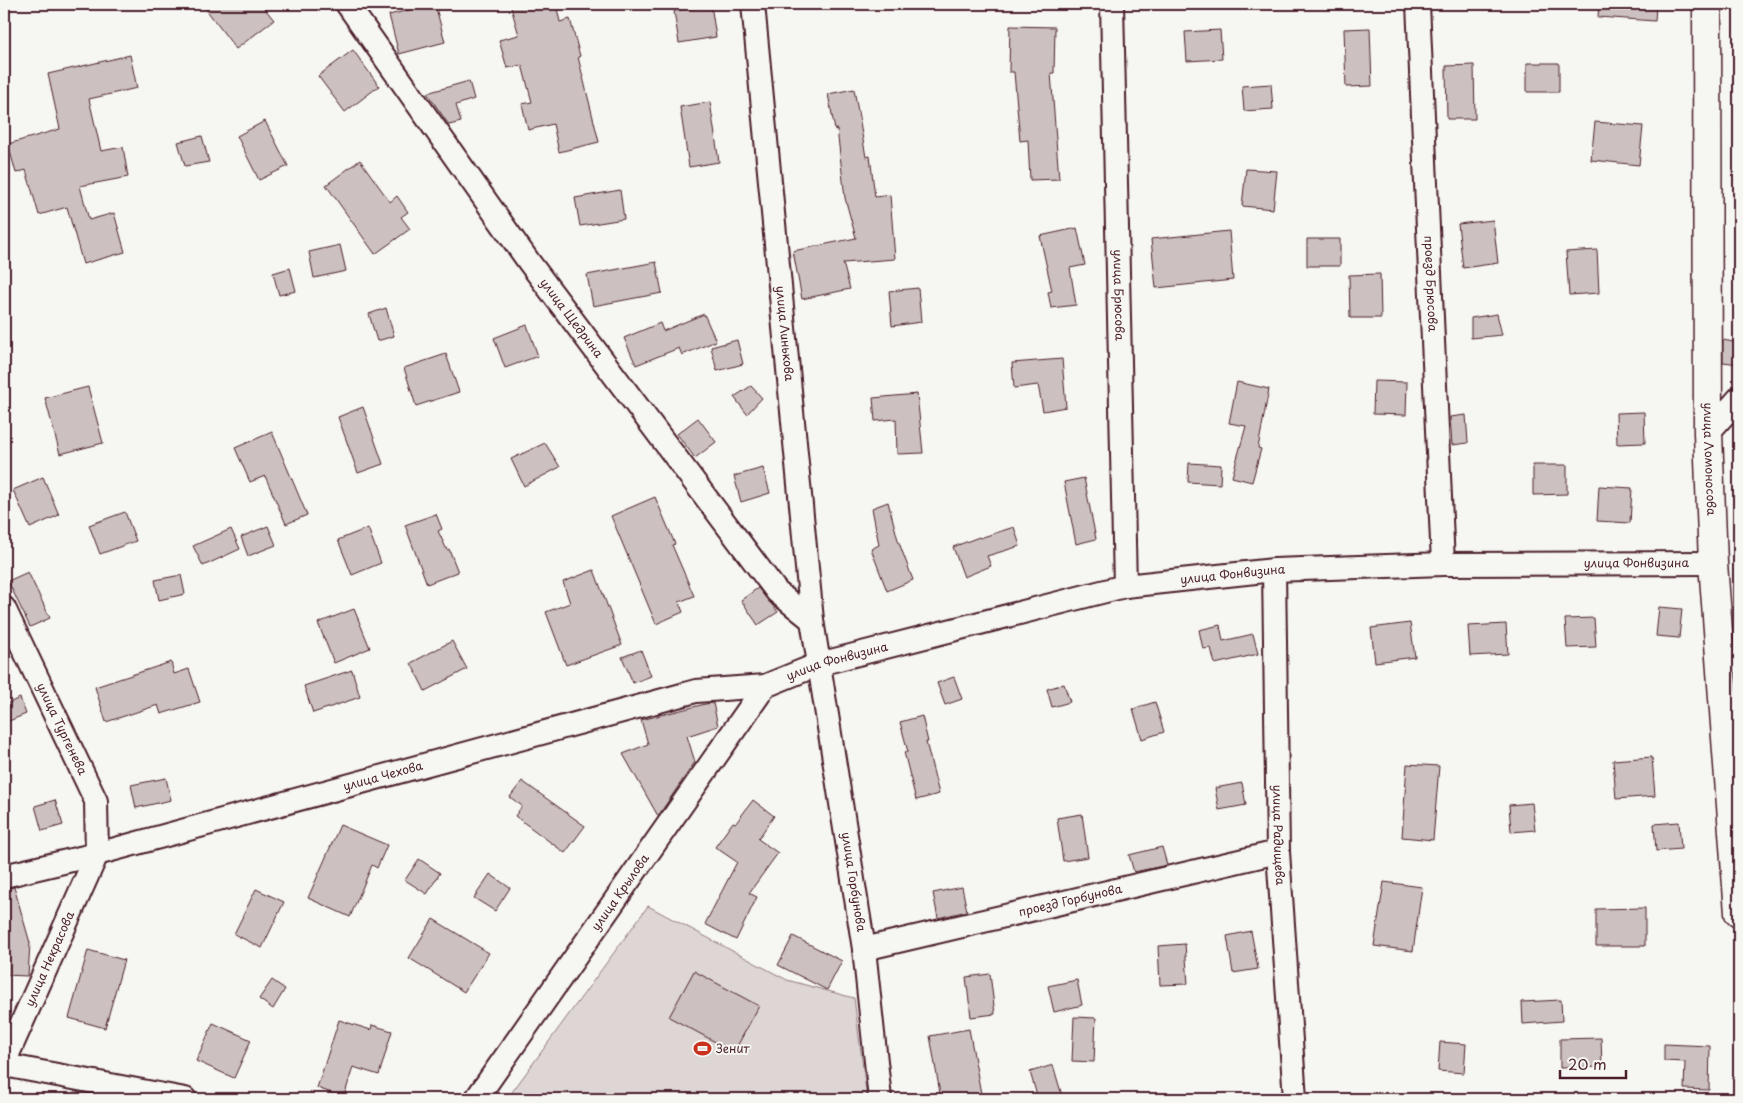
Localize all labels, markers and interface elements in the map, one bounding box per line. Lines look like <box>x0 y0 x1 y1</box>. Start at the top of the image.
street label: проезд Брюсова <box>1420 235 1443 333</box>
street label: улица Брюсова <box>1109 249 1130 341</box>
street label: улица Щедрина <box>536 274 608 361</box>
street label: улица Линькова <box>772 285 799 382</box>
street label: улица Ломоносова <box>1700 402 1721 516</box>
street label: улица Фонвизина <box>1584 553 1690 571</box>
street label: улица Фонвизина <box>1179 560 1286 588</box>
street label: улица Фонвизина <box>783 637 890 684</box>
street label: улица Тургенева <box>33 679 92 778</box>
street label: улица Чехова <box>341 756 425 795</box>
street label: улица Радищева <box>1269 785 1290 886</box>
street label: улица Горбунова <box>838 831 871 933</box>
street label: улица Крылова <box>586 849 653 934</box>
street label: проезд Горбунова <box>1017 879 1124 920</box>
street label: улица Некрасова <box>20 908 78 1009</box>
sports icon: Зенит <box>692 1039 712 1059</box>
place label: Зенит <box>716 1039 750 1057</box>
scale bar <box>1560 1048 1627 1080</box>
text: 20 m <box>1568 1052 1607 1075</box>

